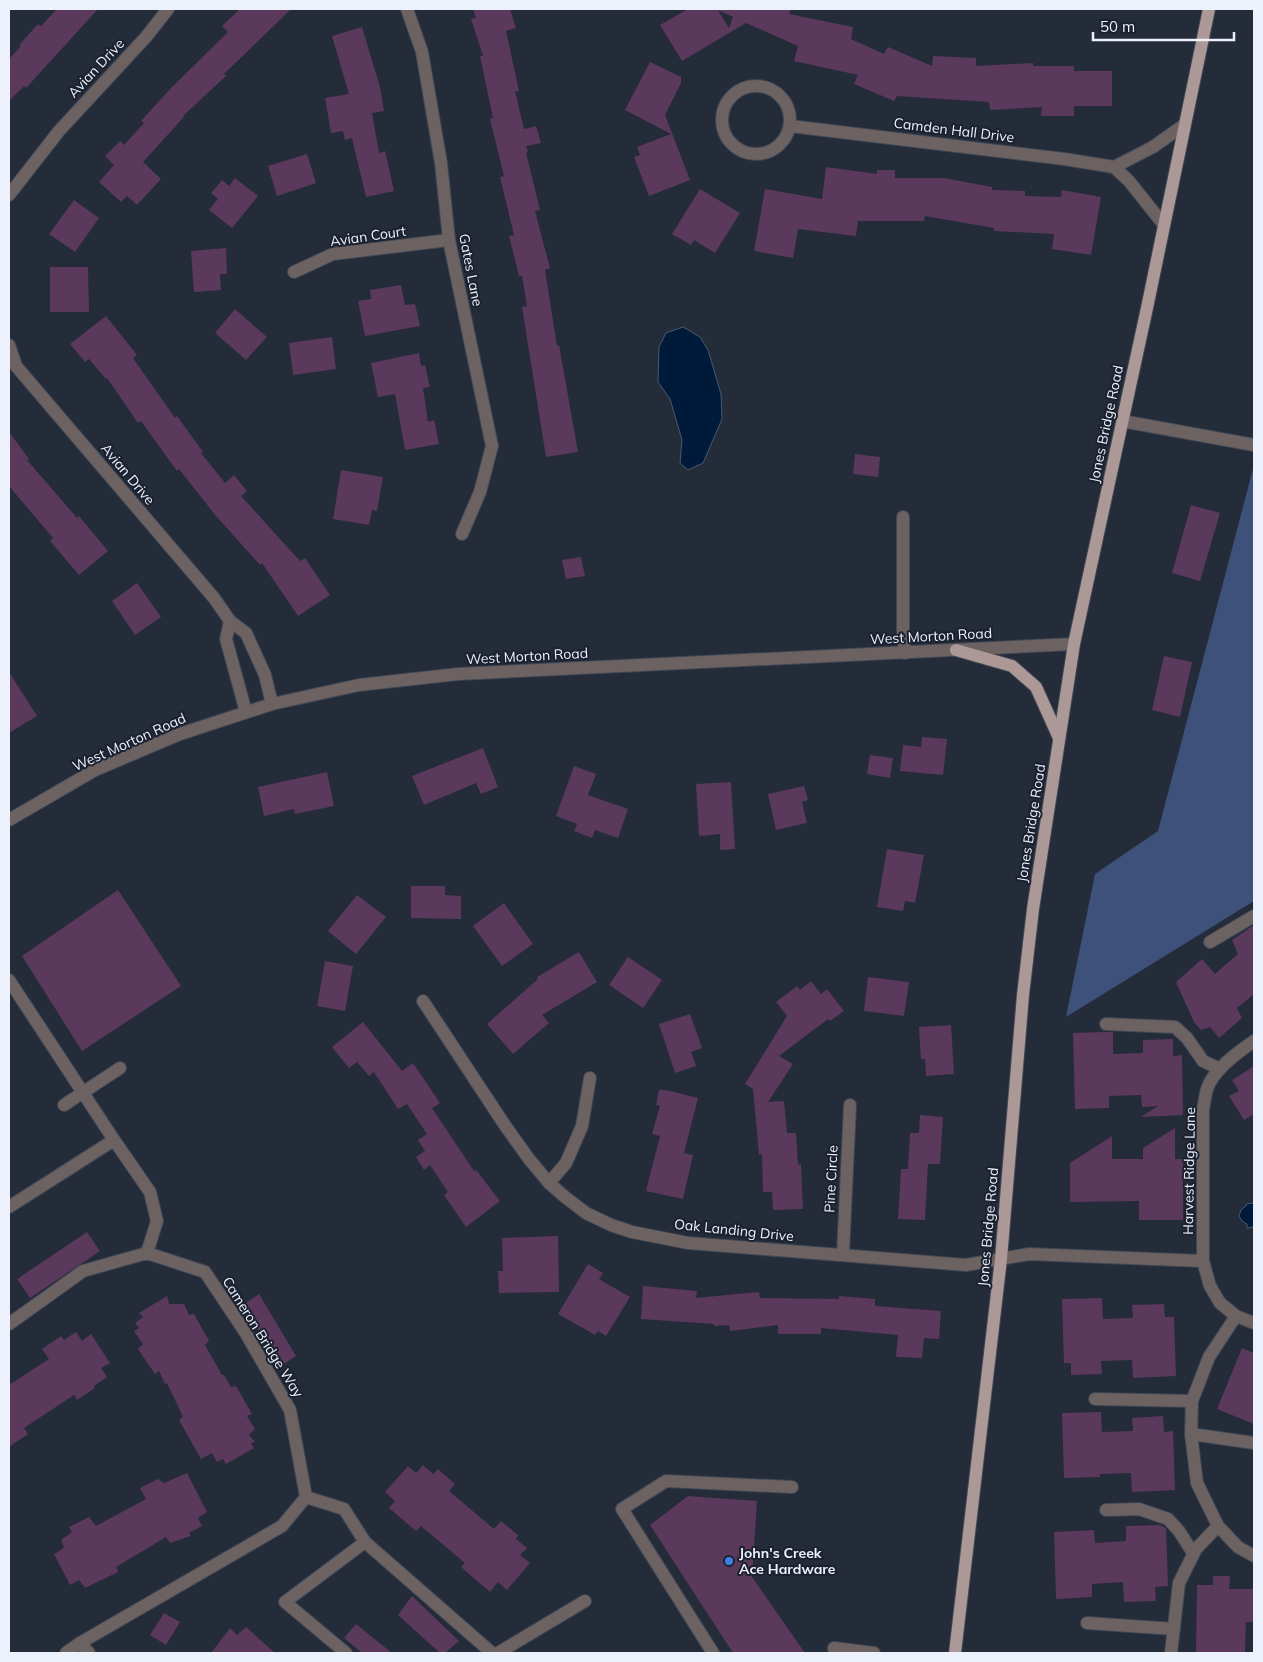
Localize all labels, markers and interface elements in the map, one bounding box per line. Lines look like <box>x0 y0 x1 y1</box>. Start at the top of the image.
scale bar <box>1093 10 1234 42</box>
text: 50 m <box>1100 17 1135 36</box>
street label: Avian Drive <box>64 35 128 101</box>
street label: Camden Hall Drive <box>893 114 1015 146</box>
street label: Avian Court <box>329 222 407 250</box>
street label: Gates Lane <box>455 232 487 308</box>
street label: Jones Bridge Road <box>1085 364 1127 484</box>
street label: Avian Drive <box>97 440 159 508</box>
street label: West Morton Road <box>869 624 993 648</box>
street label: West Morton Road <box>465 644 589 668</box>
street label: West Morton Road <box>69 709 189 775</box>
street label: Jones Bridge Road <box>1013 763 1049 883</box>
street label: Harvest Ridge Lane <box>1179 1107 1199 1235</box>
street label: Pine Circle <box>820 1145 842 1213</box>
street label: Jones Bridge Road <box>974 1167 1002 1287</box>
street label: Oak Landing Drive <box>673 1215 795 1245</box>
street label: Cameron Bridge Way <box>219 1273 308 1401</box>
place label: John's Creek Ace Hardware <box>739 1544 836 1578</box>
marker: John's Creek Ace Hardware <box>723 1555 735 1567</box>

